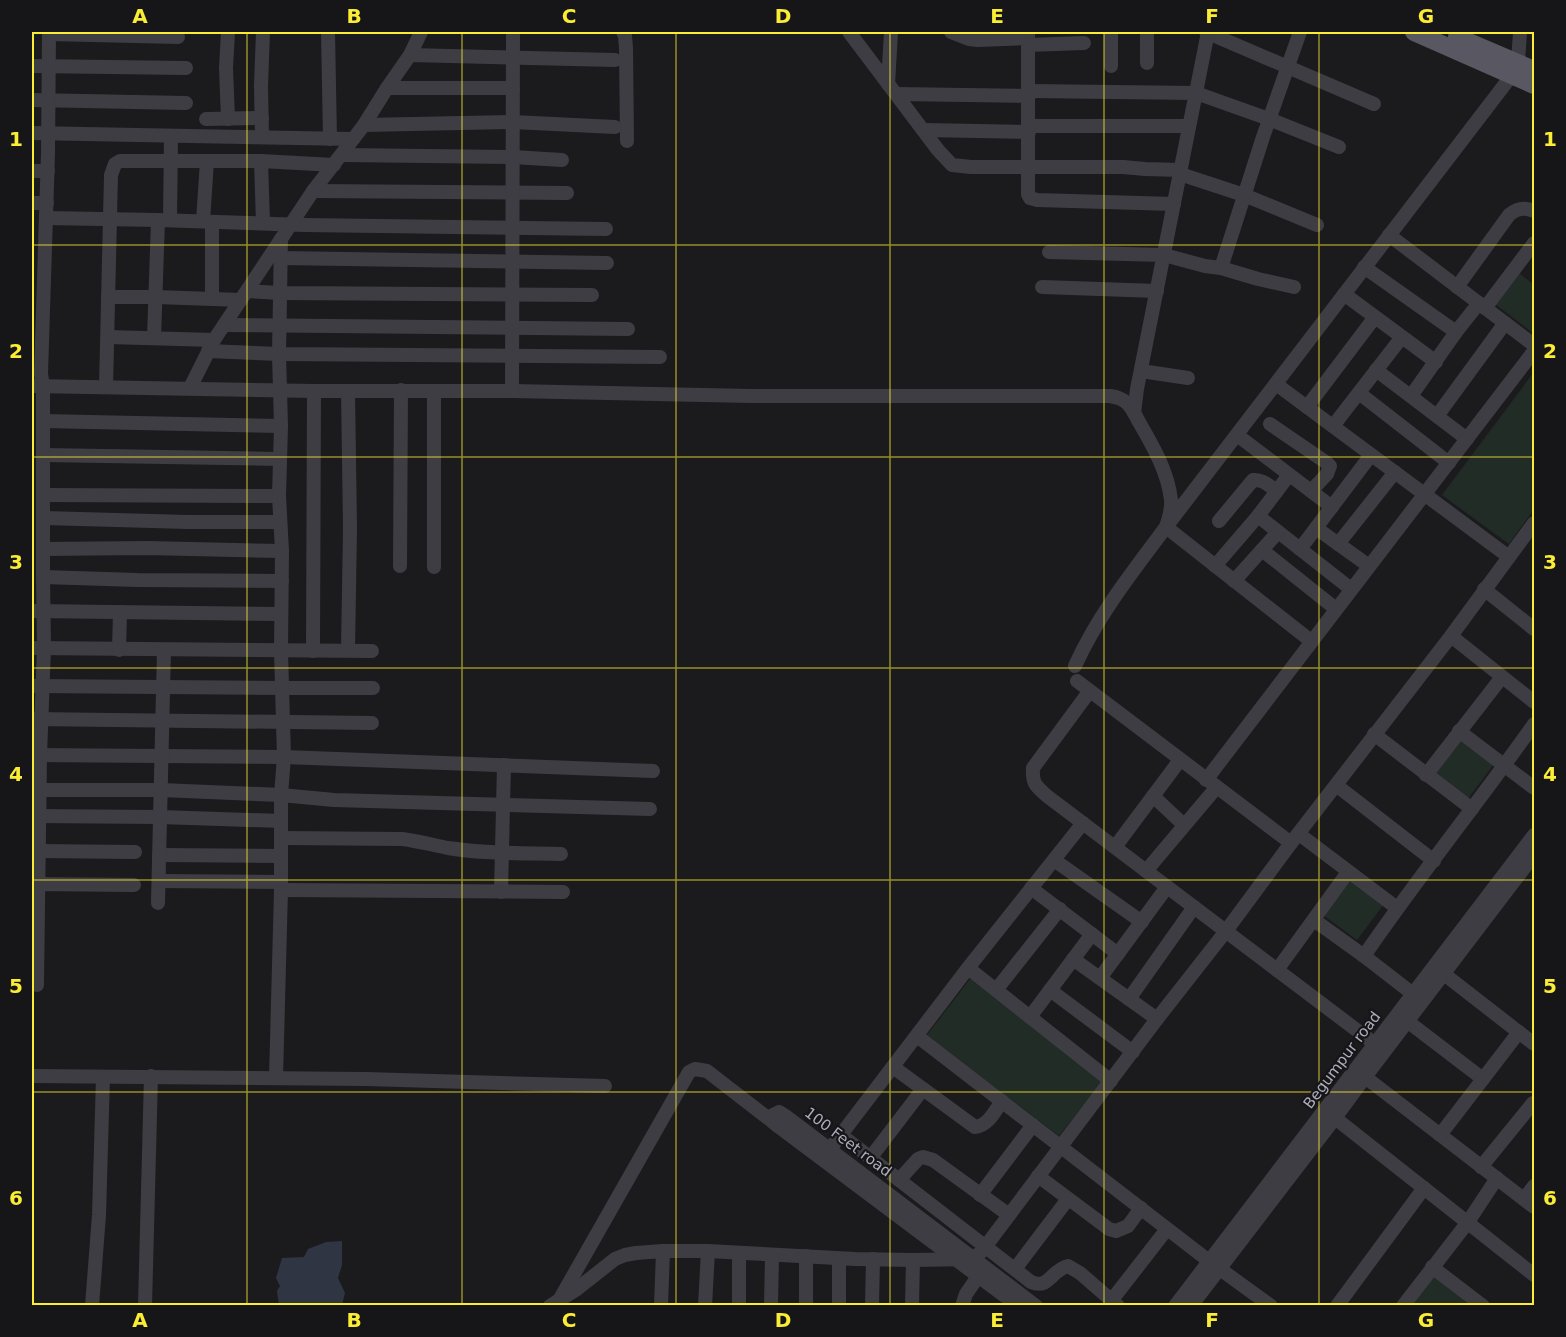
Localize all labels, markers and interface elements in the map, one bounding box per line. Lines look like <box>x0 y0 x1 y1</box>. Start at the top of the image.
text: A <box>132 4 148 28</box>
text: B <box>346 4 362 28</box>
text: C <box>562 4 576 28</box>
text: D <box>775 4 791 28</box>
text: E <box>990 4 1004 28</box>
text: F <box>1205 4 1219 28</box>
text: G <box>1418 4 1434 28</box>
text: 1 <box>9 127 23 151</box>
text: 1 <box>1543 127 1557 151</box>
text: 2 <box>9 339 23 363</box>
text: 2 <box>1543 339 1557 363</box>
text: 3 <box>9 550 23 574</box>
text: 3 <box>1543 550 1557 574</box>
text: 4 <box>9 762 23 786</box>
text: 4 <box>1543 762 1557 786</box>
text: 5 <box>9 974 23 998</box>
text: 5 <box>1543 974 1557 998</box>
street label: Begumpur road <box>1300 1008 1384 1112</box>
street label: 100 Feet road <box>801 1104 895 1180</box>
text: 6 <box>9 1186 23 1210</box>
text: 6 <box>1543 1186 1557 1210</box>
text: A <box>132 1308 148 1332</box>
text: B <box>346 1308 362 1332</box>
text: C <box>562 1308 576 1332</box>
text: D <box>775 1308 791 1332</box>
text: E <box>990 1308 1004 1332</box>
text: F <box>1205 1308 1219 1332</box>
text: G <box>1418 1308 1434 1332</box>

